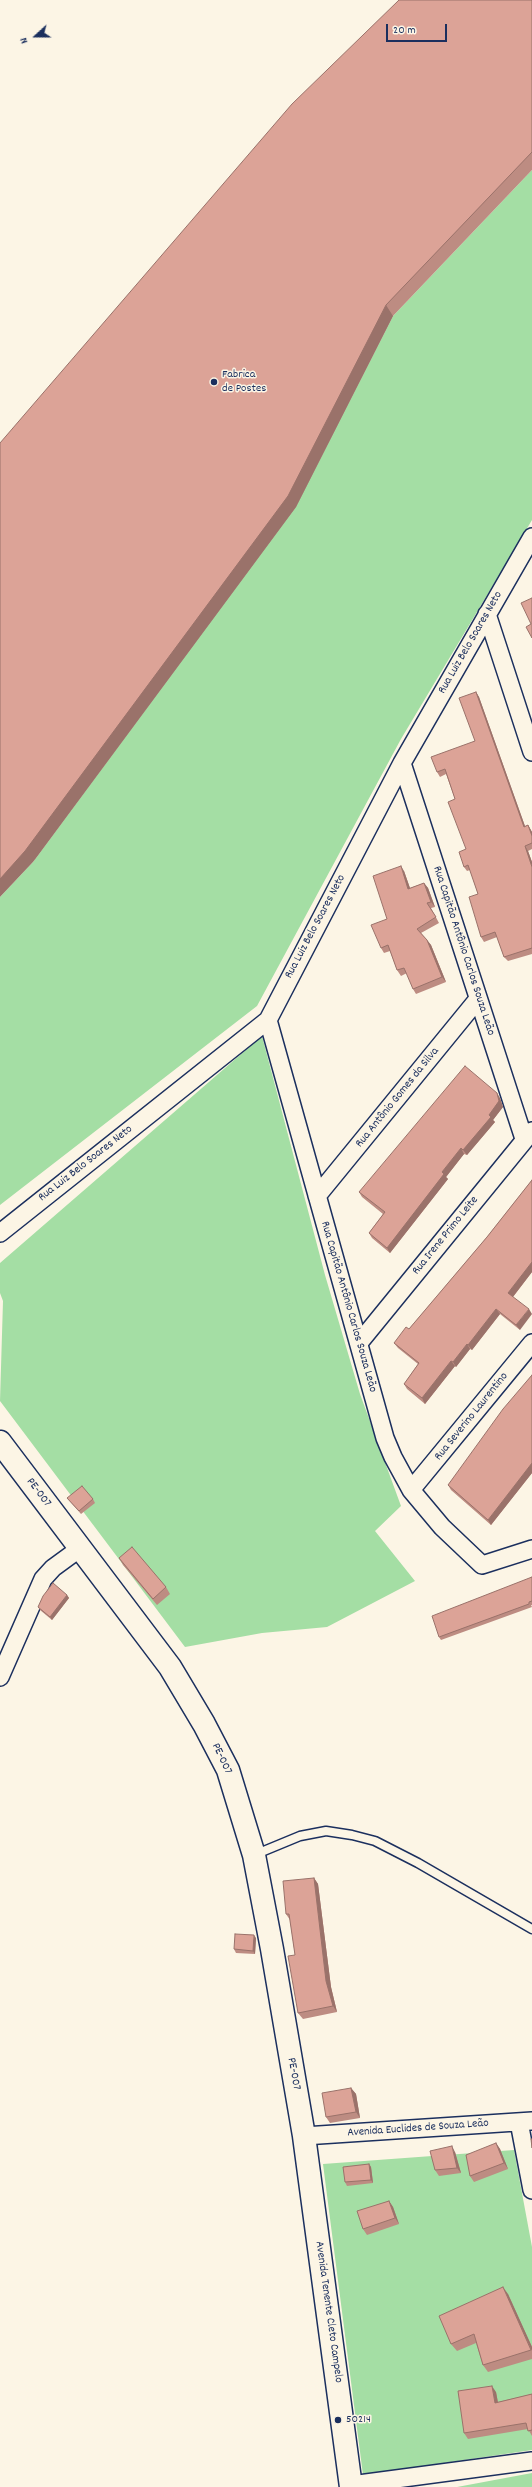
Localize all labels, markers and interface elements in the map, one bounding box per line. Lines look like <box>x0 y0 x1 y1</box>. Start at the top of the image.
north arrow <box>16 16 56 56</box>
scale bar <box>388 16 449 42</box>
text: 20 m <box>393 22 416 39</box>
text: N <box>16 35 33 46</box>
place label: Fabrica de Postes <box>222 368 266 396</box>
marker: Fabrica de Postes <box>209 377 219 387</box>
street label: Rua Luiz Belo Soares Neto <box>436 589 506 697</box>
street label: Rua Capitão Antônio Carlos Souza Leão <box>429 865 497 1037</box>
street label: Rua Luiz Belo Soares Neto <box>282 873 350 981</box>
street label: Rua Antônio Gomes da Silva <box>353 1045 443 1151</box>
street label: Rua Luiz Belo Soares Neto <box>36 1123 136 1205</box>
street label: Rua Irene Primo Leite <box>410 1194 482 1278</box>
street label: Rua Capitão Antônio Carlos Souza Leão <box>317 1220 379 1394</box>
street label: Rua Severino Laurentino <box>432 1370 512 1464</box>
street label: PE-007 <box>22 1476 54 1510</box>
street label: PE-007 <box>208 1741 234 1777</box>
street label: PE-007 <box>283 2057 303 2091</box>
street label: Avenida Euclides de Souza Leão <box>347 2117 489 2141</box>
street label: Avenida Tenente Cleto Campelo <box>311 2240 345 2384</box>
place label: 50214 <box>346 2413 371 2427</box>
marker: 50214 <box>333 2415 343 2425</box>

